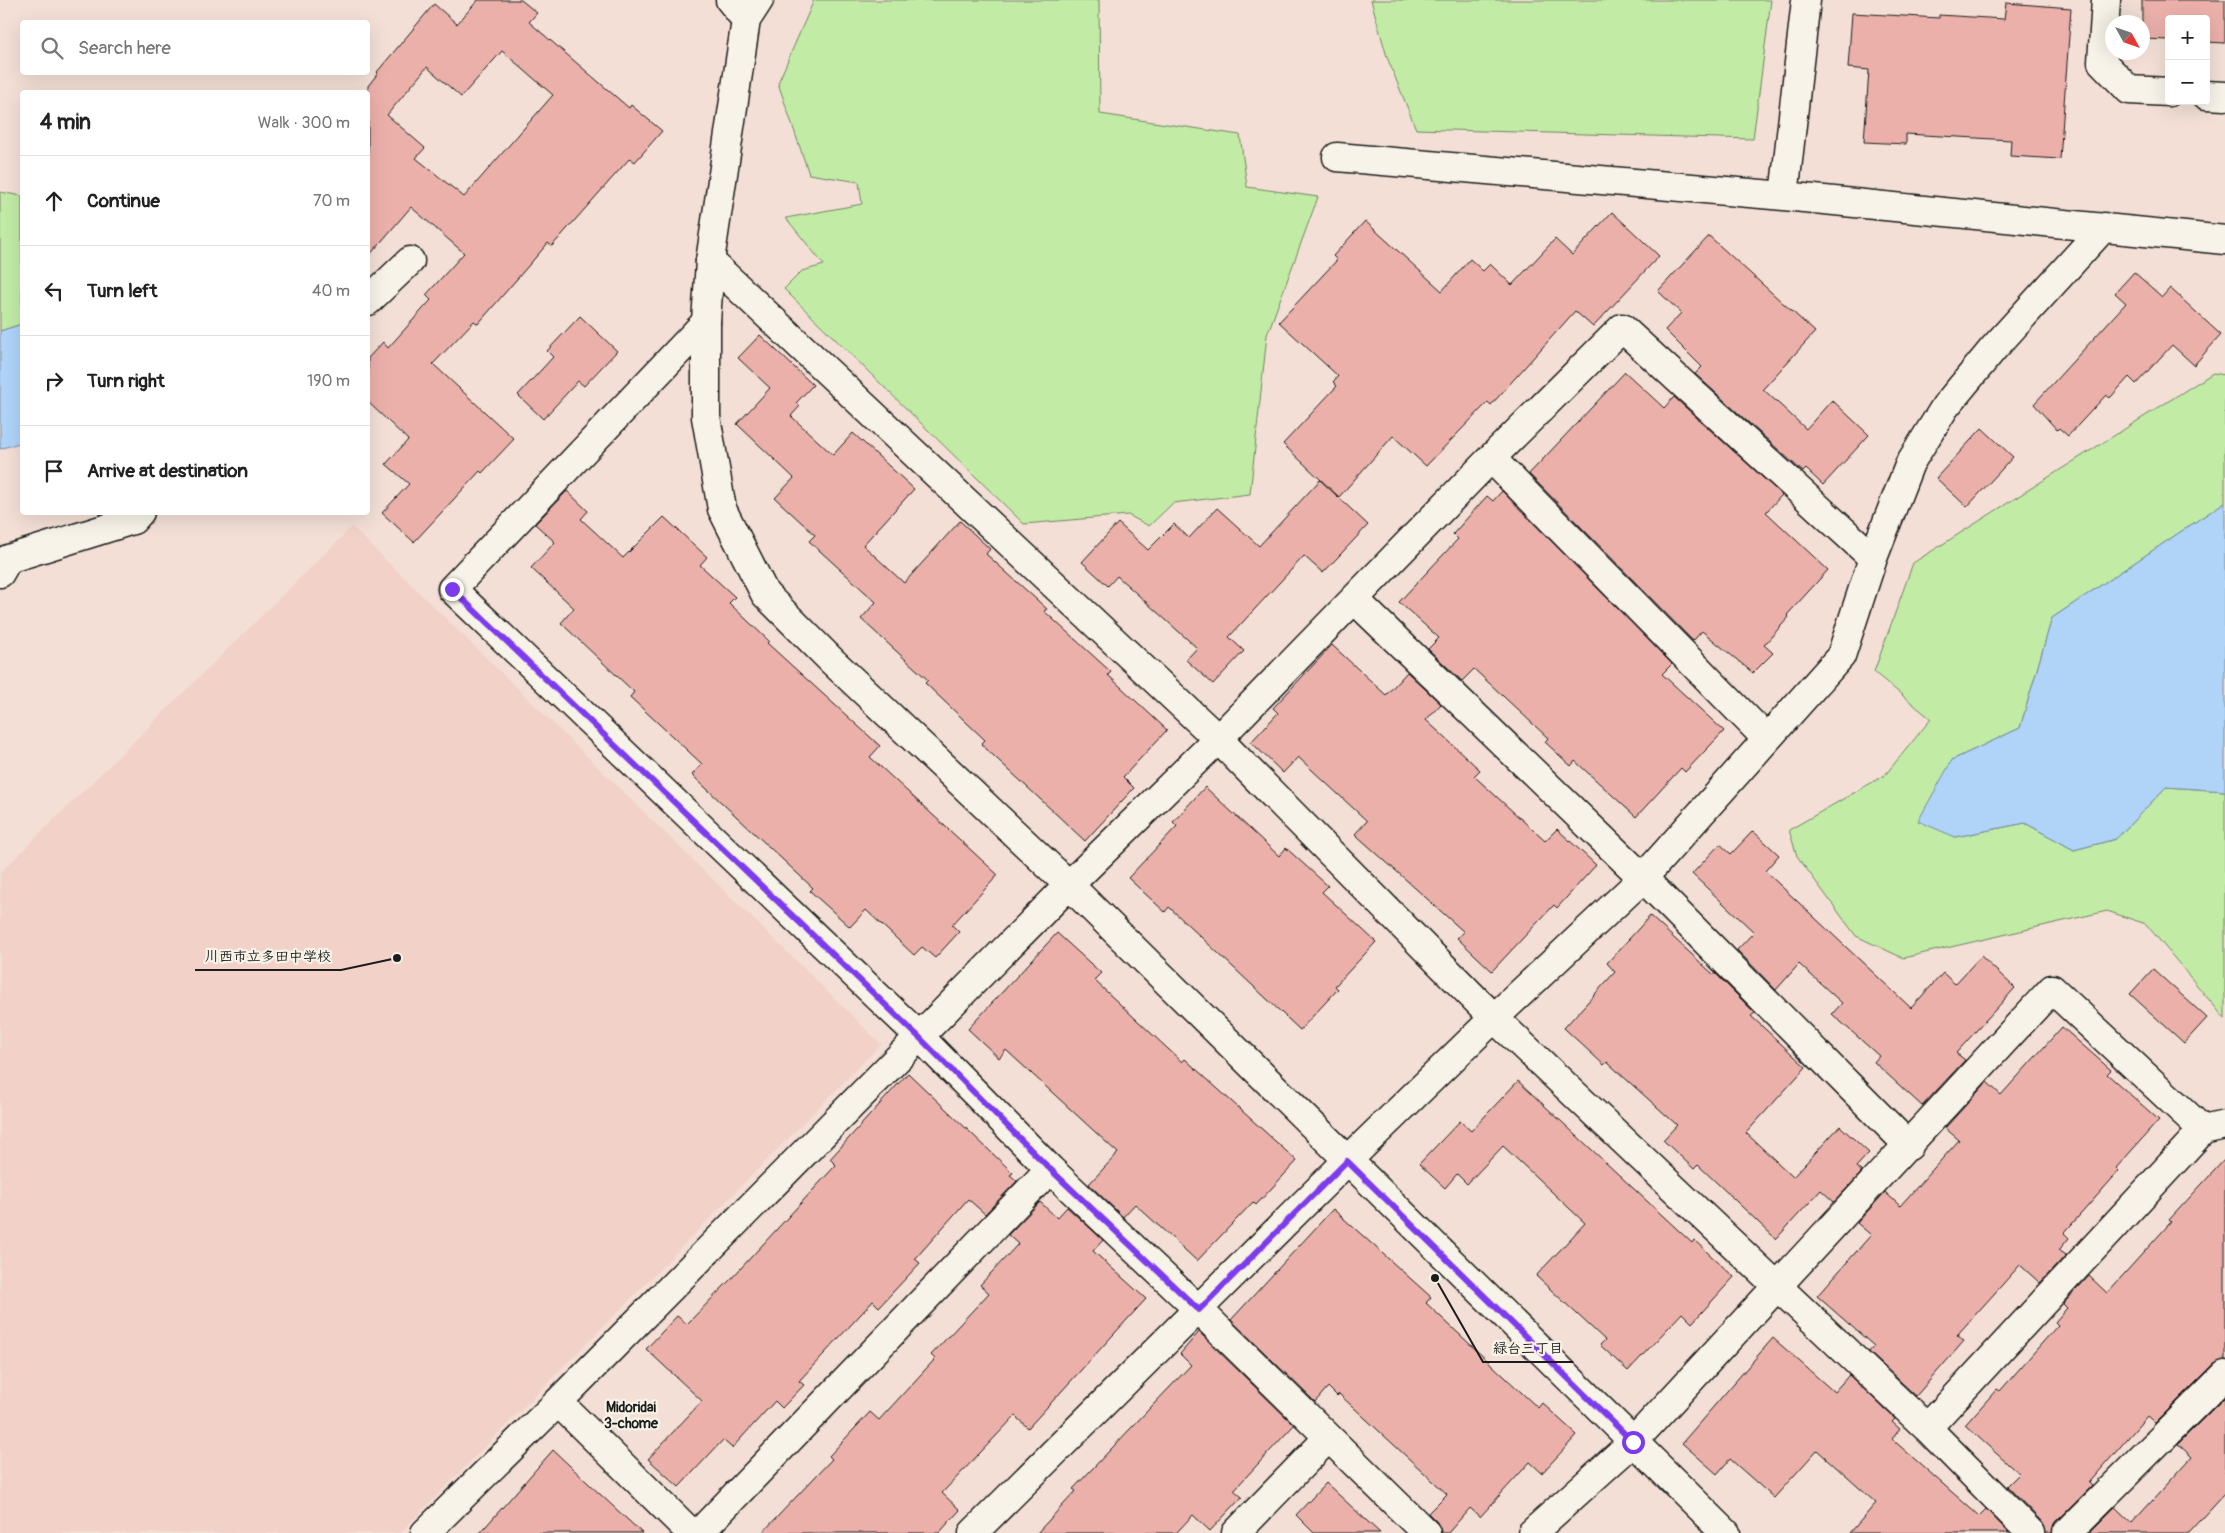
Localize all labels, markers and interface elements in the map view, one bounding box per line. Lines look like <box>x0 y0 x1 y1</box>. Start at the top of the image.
north arrow <box>2105 15 2150 60</box>
map controls <box>2165 15 2210 105</box>
button: + <box>2165 15 2210 60</box>
search box <box>20 20 370 75</box>
icon: search <box>38 34 66 62</box>
text: Search here <box>78 36 171 60</box>
button: − <box>2165 60 2210 105</box>
text: 4 min <box>40 109 91 136</box>
text: Walk · 300 m <box>258 113 350 133</box>
icon: ahead <box>40 187 68 215</box>
text: Continue <box>87 189 160 213</box>
text: 70 m <box>313 191 350 211</box>
icon: left <box>40 277 68 305</box>
text: Turn left <box>87 279 157 303</box>
text: 40 m <box>312 281 350 301</box>
icon: right <box>40 367 68 395</box>
text: Turn right <box>87 369 165 393</box>
text: 190 m <box>307 371 350 391</box>
icon: arrive <box>40 457 68 485</box>
text: Arrive at destination <box>87 459 248 483</box>
route end <box>441 578 464 601</box>
callout: 川西市立多田中学校 <box>195 941 341 970</box>
text: 川西市立多田中学校 <box>205 948 331 965</box>
callout: 緑台三丁目 <box>1483 1333 1573 1362</box>
text: 緑台三丁目 <box>1493 1340 1563 1357</box>
district label: Midoridai 3-chome <box>604 1399 659 1432</box>
route start <box>1622 1431 1645 1454</box>

